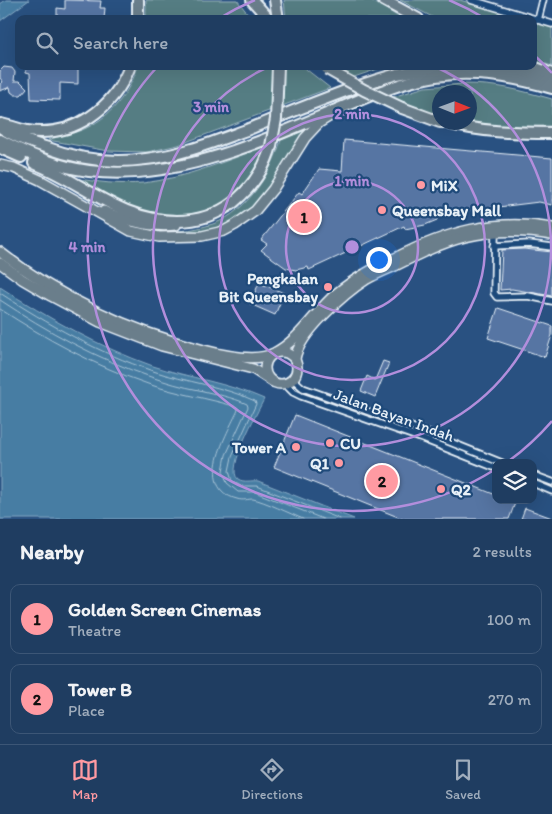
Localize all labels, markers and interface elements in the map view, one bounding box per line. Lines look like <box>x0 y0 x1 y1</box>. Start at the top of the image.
search box <box>15 15 537 70</box>
icon: search <box>33 29 61 57</box>
text: Search here <box>73 31 168 54</box>
north arrow <box>432 85 477 130</box>
text: 3 min <box>193 98 230 116</box>
text: 2 min <box>334 105 371 123</box>
text: 1 min <box>335 172 370 190</box>
place label: MiX <box>431 176 458 195</box>
marker: MiX <box>415 179 427 191</box>
pin: 1 <box>288 198 320 236</box>
place label: Queensbay Mall <box>392 201 502 221</box>
marker: Queensbay Mall <box>376 204 388 216</box>
text: 4 min <box>69 238 106 256</box>
centre of rings <box>343 238 361 256</box>
your location <box>366 247 392 273</box>
place label: Pengkalan Bit Queensbay <box>219 269 318 307</box>
marker: Pengkalan Bit Queensbay <box>322 281 334 293</box>
street label: Jalan Bayan Indah <box>331 384 457 446</box>
place label: CU <box>340 434 361 453</box>
marker: CU <box>324 437 336 449</box>
place label: Tower A <box>231 438 287 457</box>
marker: Tower A <box>290 441 302 453</box>
place label: Q1 <box>310 454 330 473</box>
marker: Q1 <box>333 457 345 469</box>
map controls <box>492 459 537 504</box>
button: layers <box>492 459 537 504</box>
pin: 2 <box>366 462 398 500</box>
place label: Q2 <box>451 480 472 499</box>
marker: Q2 <box>435 483 447 495</box>
text: Nearby <box>20 539 84 564</box>
text: 2 results <box>472 542 532 561</box>
text: Golden Screen Cinemas <box>68 598 261 621</box>
text: 1 <box>33 610 41 629</box>
text: 100 m <box>487 610 531 629</box>
text: Theatre <box>68 621 121 640</box>
text: Tower B <box>68 678 132 701</box>
text: 2 <box>33 690 41 709</box>
text: 270 m <box>488 690 531 709</box>
text: Place <box>68 701 105 720</box>
tab: Map <box>71 756 99 803</box>
tab: Directions <box>241 756 303 803</box>
tab: Saved <box>445 756 481 803</box>

